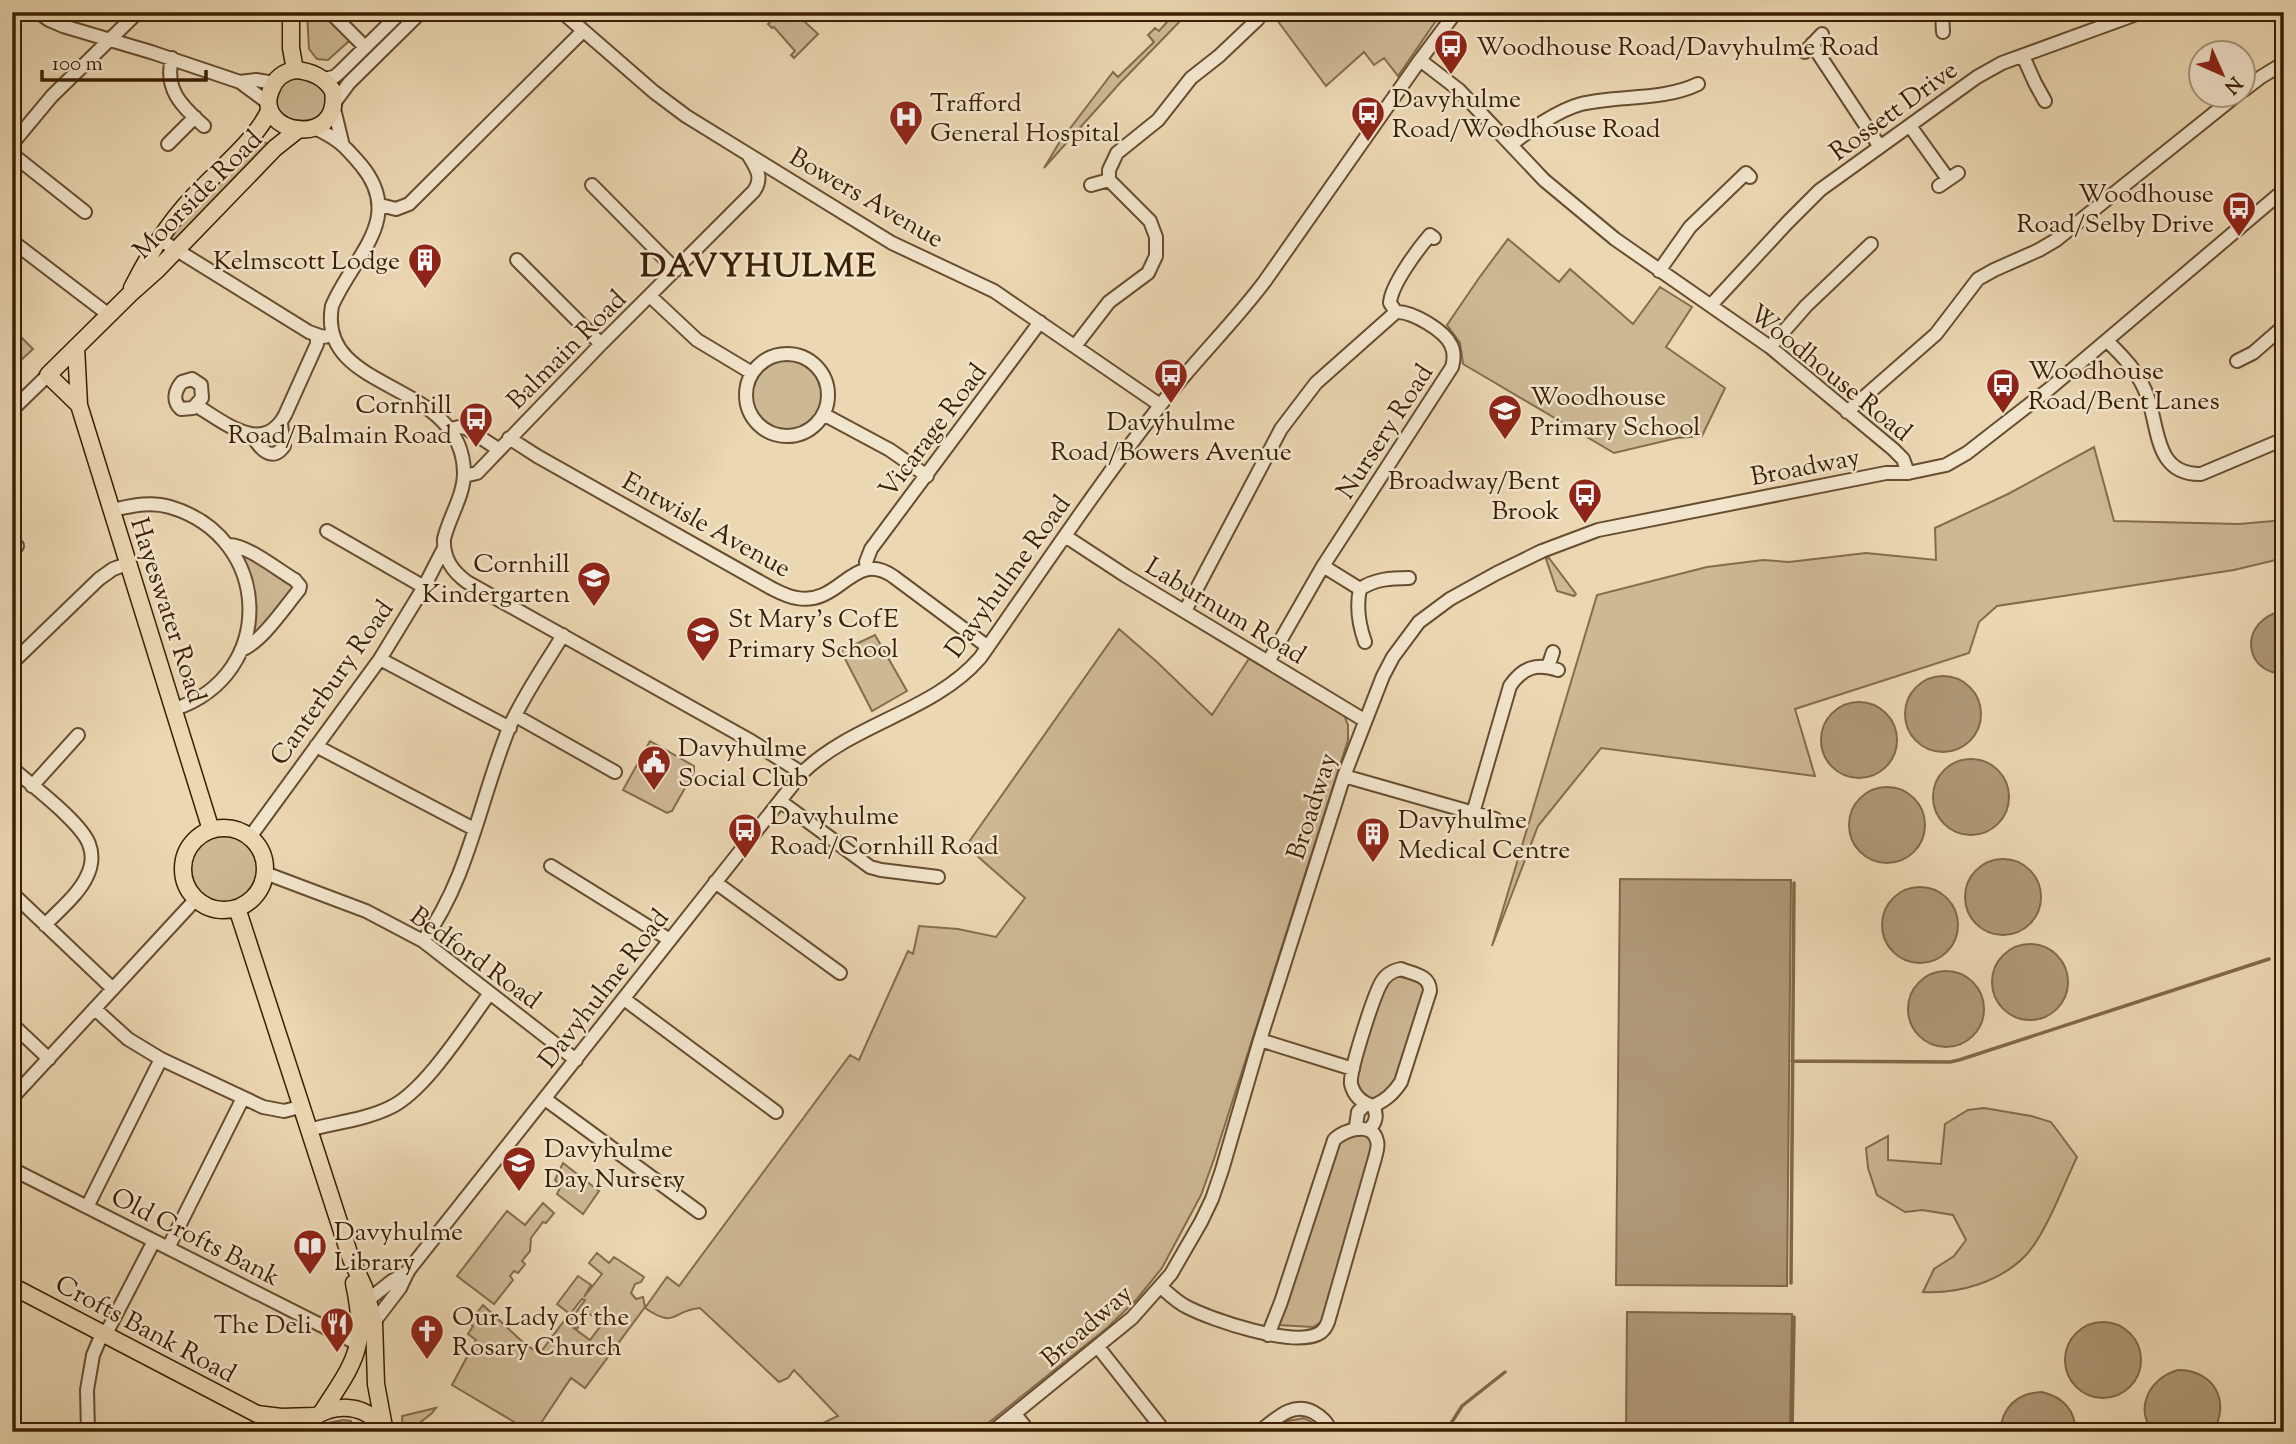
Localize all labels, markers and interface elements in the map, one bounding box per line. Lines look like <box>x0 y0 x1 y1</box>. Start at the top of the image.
bus stop icon: Woodhouse Road/Davyhulme Road <box>1432 27 1470 76</box>
place label: Woodhouse Road/Davyhulme Road <box>1476 30 1880 67</box>
scale bar <box>42 38 206 82</box>
north arrow <box>2188 38 2258 108</box>
text: 100 m <box>52 50 103 80</box>
street label: Rossett Drive <box>1823 53 1966 171</box>
text: N <box>2217 69 2247 99</box>
place label: Davyhulme Road/Woodhouse Road <box>1392 82 1661 149</box>
place label: Trafford General Hospital <box>930 86 1120 153</box>
bus stop icon: Davyhulme Road/Woodhouse Road <box>1349 94 1387 143</box>
hospital icon: Trafford General Hospital <box>887 98 925 147</box>
street label: Moorside Road <box>126 122 272 269</box>
street label: Bowers Avenue <box>782 140 950 258</box>
place label: Woodhouse Road/Selby Drive <box>2017 177 2214 244</box>
bus stop icon: Woodhouse Road/Selby Drive <box>2220 189 2258 238</box>
building icon: Kelmscott Lodge <box>406 241 444 290</box>
place label: Kelmscott Lodge <box>213 244 400 281</box>
district label: DAVYHULME <box>640 244 878 292</box>
street label: Balmain Road <box>500 282 636 419</box>
street label: Woodhouse Road <box>1740 297 1919 451</box>
place label: Woodhouse Road/Bent Lanes <box>2028 354 2220 421</box>
street label: Vicarage Road <box>871 356 997 507</box>
bus stop icon: Davyhulme Road/Bowers Avenue <box>1152 356 1190 405</box>
street label: Nursery Road <box>1329 357 1444 507</box>
bus stop icon: Woodhouse Road/Bent Lanes <box>1984 366 2022 415</box>
place label: Woodhouse Primary School <box>1530 380 1700 447</box>
place label: Cornhill Road/Balmain Road <box>228 388 452 455</box>
school or university icon: Woodhouse Primary School <box>1486 392 1524 441</box>
bus stop icon: Cornhill Road/Balmain Road <box>457 400 495 449</box>
place label: Davyhulme Road/Bowers Avenue <box>1050 405 1292 472</box>
street label: Broadway <box>1748 440 1863 497</box>
street label: Entwisle Avenue <box>614 464 797 588</box>
place label: Broadway/Bent Brook <box>1388 464 1560 531</box>
bus stop icon: Broadway/Bent Brook <box>1566 476 1604 525</box>
street label: Davyhulme Road <box>937 488 1081 667</box>
street label: Hayeswater Road <box>119 513 214 709</box>
place label: Cornhill Kindergarten <box>422 547 570 614</box>
street label: Laburnum Road <box>1137 549 1312 675</box>
school or university icon: Cornhill Kindergarten <box>575 559 613 608</box>
street label: Canterbury Road <box>262 593 404 774</box>
place label: St Mary's CofE Primary School <box>728 602 899 669</box>
school or university icon: St Mary's CofE Primary School <box>684 614 722 663</box>
place label: Davyhulme Social Club <box>678 731 809 798</box>
public building icon: Davyhulme Social Club <box>635 743 673 792</box>
street label: Broadway <box>1279 749 1348 865</box>
place label: Davyhulme Road/Cornhill Road <box>770 799 999 866</box>
place label: Davyhulme Medical Centre <box>1398 803 1570 870</box>
bus stop icon: Davyhulme Road/Cornhill Road <box>726 811 764 860</box>
building icon: Davyhulme Medical Centre <box>1354 815 1392 864</box>
street label: Bedford Road <box>401 899 548 1020</box>
street label: Davyhulme Road <box>531 902 679 1077</box>
place label: Davyhulme Day Nursery <box>544 1132 685 1199</box>
school or university icon: Davyhulme Day Nursery <box>500 1144 538 1193</box>
street label: Old Crofts Bank <box>104 1180 286 1297</box>
place label: Davyhulme Library <box>334 1215 463 1282</box>
library icon: Davyhulme Library <box>291 1227 329 1276</box>
street label: Crofts Bank Road <box>48 1267 242 1394</box>
street label: Broadway <box>1034 1277 1141 1377</box>
place label: Our Lady of the Rosary Church <box>452 1300 629 1367</box>
restaurant icon: The Deli <box>318 1305 356 1354</box>
place label: The Deli <box>214 1308 312 1345</box>
church icon: Our Lady of the Rosary Church <box>408 1312 446 1361</box>

